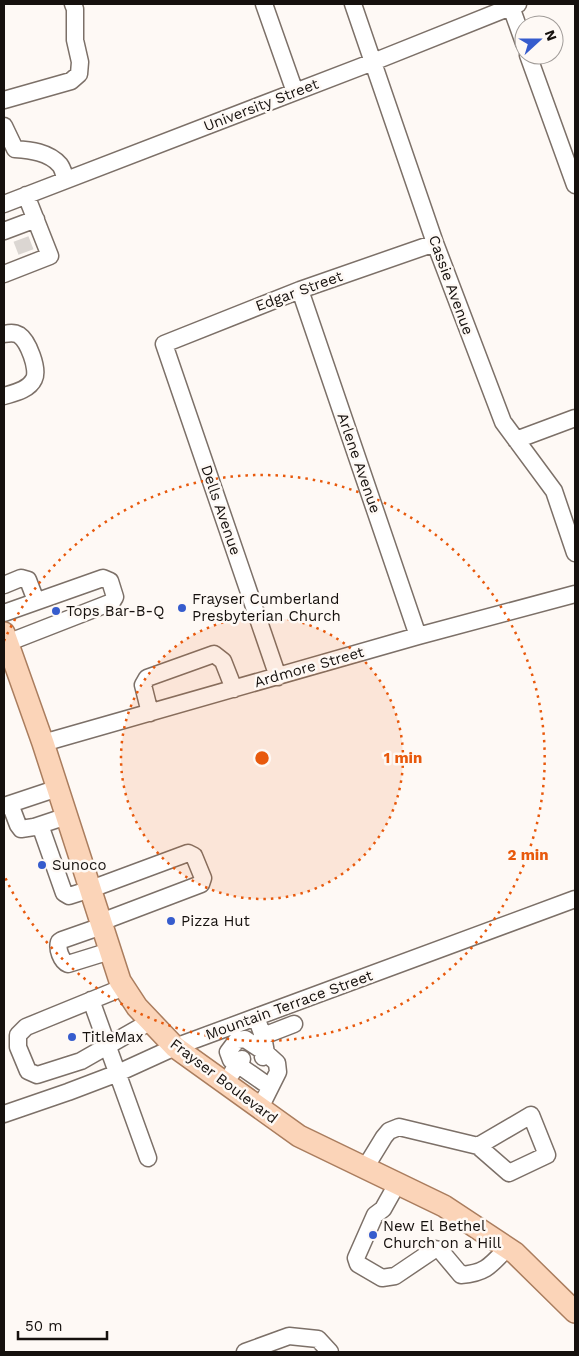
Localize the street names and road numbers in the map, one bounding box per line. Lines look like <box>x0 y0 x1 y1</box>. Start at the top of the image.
street label: University Street <box>201 75 322 135</box>
street label: Cassie Avenue <box>425 233 477 337</box>
street label: Edgar Street <box>253 267 346 315</box>
street label: Arlene Avenue <box>333 411 385 515</box>
street label: Dells Avenue <box>197 463 245 557</box>
street label: Ardmore Street <box>252 643 367 691</box>
street label: Mountain Terrace Street <box>203 966 376 1044</box>
street label: Frayser Boulevard <box>167 1035 281 1127</box>

